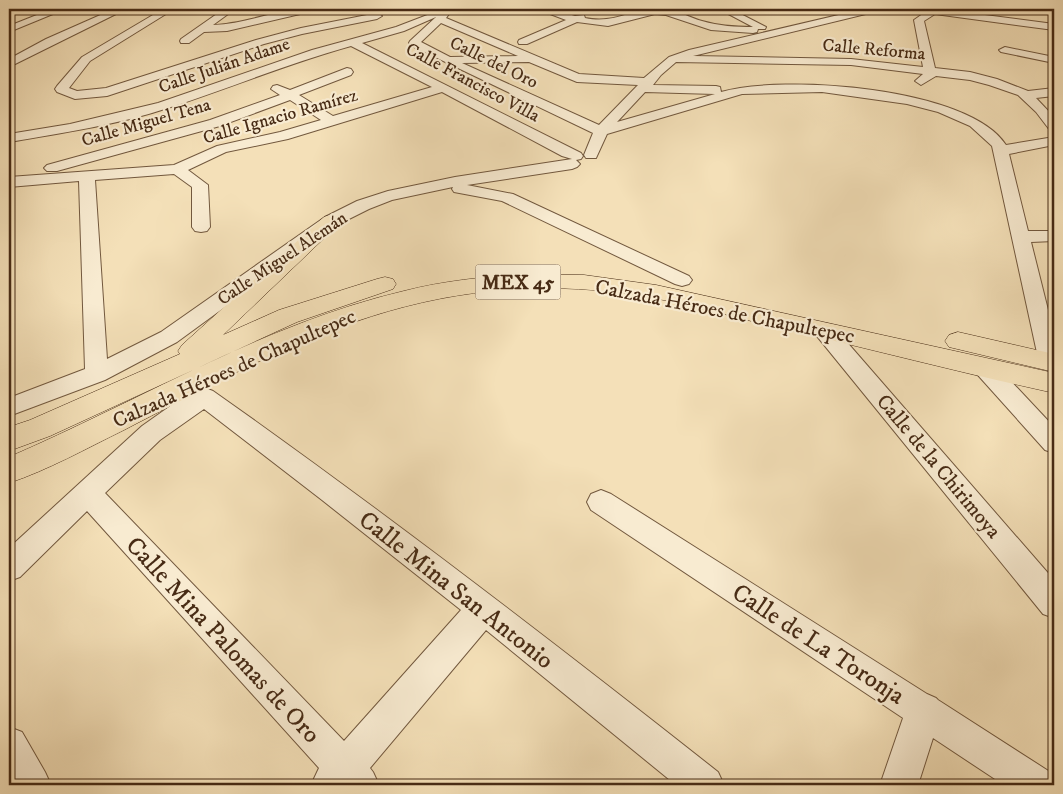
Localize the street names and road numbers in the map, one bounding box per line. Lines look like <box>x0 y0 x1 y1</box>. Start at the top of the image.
street label: Calle del Oro <box>446 32 542 94</box>
street label: Calle Julián Adame <box>156 33 293 99</box>
street label: Calle Reforma <box>822 35 927 65</box>
street label: Calle Francisco Villa <box>402 38 544 128</box>
street label: Calle Ignacio Ramírez <box>201 84 360 150</box>
street label: Calle Miguel Tena <box>79 94 214 152</box>
street label: Calle Miguel Alemán <box>213 207 352 310</box>
road number: MEX 45 <box>476 264 560 300</box>
street label: Calzada Héroes de Chapultepec <box>593 274 857 350</box>
street label: Calzada Héroes de Chapultepec <box>109 303 360 434</box>
street label: Calle de la Chirimoya <box>870 389 1006 544</box>
street label: Calle Mina San Antonio <box>352 504 560 676</box>
street label: Calle Mina Palomas de Oro <box>119 530 327 750</box>
street label: Calle de La Toronja <box>726 577 911 712</box>

